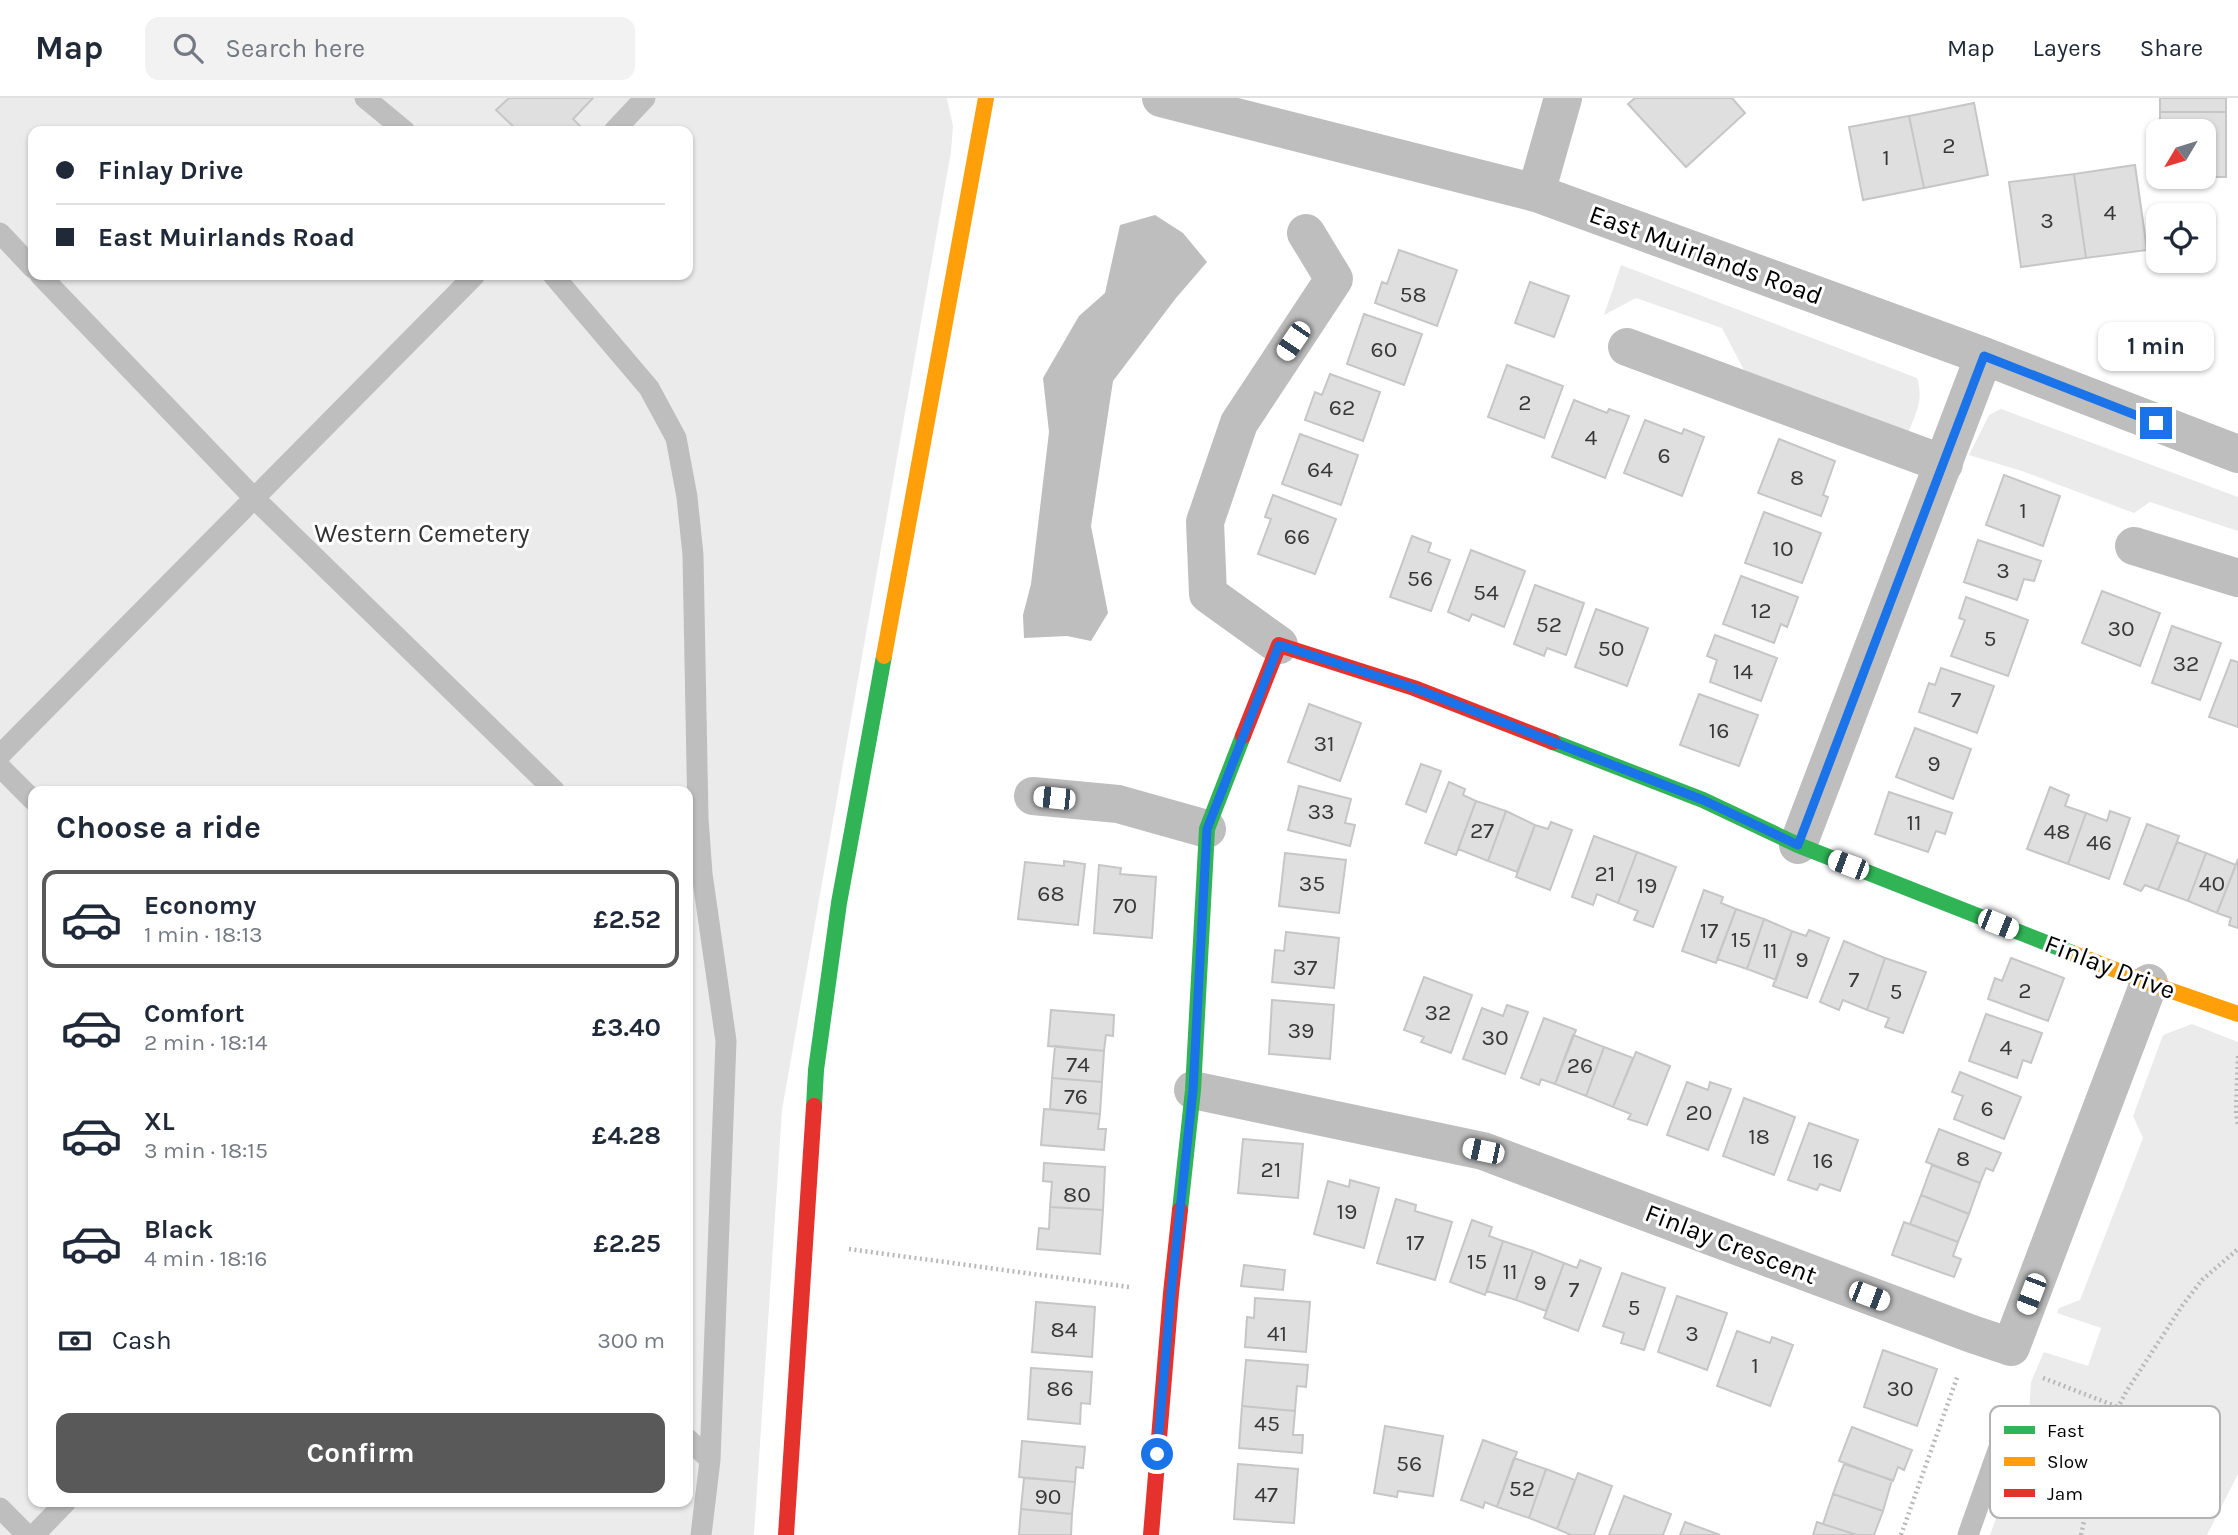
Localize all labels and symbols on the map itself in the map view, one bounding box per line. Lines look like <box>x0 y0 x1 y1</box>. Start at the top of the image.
north arrow <box>2146 119 2216 189</box>
house number: 2 <box>1942 132 1956 159</box>
house number: 1 <box>1882 144 1890 171</box>
street label: East Muirlands Road <box>1585 198 1827 312</box>
house number: 4 <box>2104 199 2117 226</box>
house number: 3 <box>2040 207 2054 234</box>
house number: 58 <box>1399 281 1427 308</box>
car <box>1273 318 1314 364</box>
callout: 1 min <box>2098 322 2214 370</box>
house number: 60 <box>1371 336 1397 363</box>
house number: 2 <box>1518 389 1532 416</box>
house number: 62 <box>1329 394 1355 421</box>
route end <box>2140 407 2172 439</box>
house number: 4 <box>1585 424 1598 451</box>
house number: 6 <box>1657 442 1671 469</box>
house number: 64 <box>1307 456 1333 483</box>
house number: 8 <box>1790 464 1804 491</box>
house number: 1 <box>2019 497 2027 524</box>
park label: Western Cemetery <box>314 518 530 549</box>
house number: 66 <box>1284 523 1310 550</box>
house number: 10 <box>1772 535 1794 562</box>
house number: 3 <box>1996 557 2010 584</box>
house number: 56 <box>1407 565 1433 592</box>
house number: 54 <box>1473 579 1499 606</box>
house number: 12 <box>1751 597 1771 624</box>
house number: 52 <box>1536 611 1562 638</box>
house number: 30 <box>2107 615 2135 642</box>
house number: 5 <box>1984 625 1996 652</box>
house number: 50 <box>1598 635 1624 662</box>
house number: 32 <box>2173 650 2199 677</box>
house number: 14 <box>1733 658 1753 685</box>
house number: 7 <box>1951 686 1962 713</box>
house number: 16 <box>1709 717 1729 744</box>
house number: 31 <box>1313 730 1335 757</box>
house number: 9 <box>1927 750 1941 777</box>
car <box>1033 785 1076 811</box>
house number: 33 <box>1307 798 1335 825</box>
house number: 11 <box>1906 809 1922 836</box>
house number: 27 <box>1470 817 1494 844</box>
house number: 48 <box>2044 818 2070 845</box>
house number: 46 <box>2086 829 2112 856</box>
car <box>1825 848 1872 882</box>
house number: 21 <box>1595 860 1615 887</box>
house number: 35 <box>1299 870 1325 897</box>
house number: 40 <box>2199 870 2225 897</box>
house number: 19 <box>1637 872 1657 899</box>
house number: 68 <box>1037 880 1065 907</box>
house number: 70 <box>1113 892 1137 919</box>
car <box>1975 906 2022 942</box>
house number: 17 <box>1700 917 1718 944</box>
house number: 15 <box>1731 926 1751 953</box>
street label: Finlay Drive <box>2040 928 2180 1006</box>
house number: 11 <box>1762 937 1778 964</box>
house number: 9 <box>1795 946 1809 973</box>
house number: 37 <box>1293 954 1317 981</box>
house number: 7 <box>1849 966 1860 993</box>
house number: 2 <box>2018 977 2032 1004</box>
house number: 5 <box>1890 978 1902 1005</box>
house number: 32 <box>1425 999 1451 1026</box>
house number: 39 <box>1288 1017 1314 1044</box>
house number: 30 <box>1481 1024 1509 1051</box>
house number: 4 <box>2000 1034 2013 1061</box>
house number: 74 <box>1066 1051 1090 1078</box>
house number: 26 <box>1567 1052 1593 1079</box>
house number: 76 <box>1064 1083 1088 1110</box>
house number: 6 <box>1980 1095 1994 1122</box>
house number: 20 <box>1686 1099 1712 1126</box>
house number: 18 <box>1748 1123 1770 1150</box>
car <box>1461 1136 1506 1166</box>
house number: 8 <box>1956 1145 1970 1172</box>
house number: 16 <box>1813 1147 1833 1174</box>
house number: 21 <box>1261 1156 1281 1183</box>
house number: 80 <box>1063 1181 1091 1208</box>
street label: Finlay Crescent <box>1641 1197 1821 1291</box>
house number: 19 <box>1337 1198 1357 1225</box>
house number: 17 <box>1406 1229 1424 1256</box>
house number: 15 <box>1467 1248 1487 1275</box>
house number: 11 <box>1502 1258 1518 1285</box>
house number: 9 <box>1533 1269 1547 1296</box>
car <box>2014 1271 2049 1317</box>
house number: 7 <box>1569 1276 1580 1303</box>
car <box>1846 1279 1893 1313</box>
house number: 5 <box>1628 1294 1640 1321</box>
house number: 84 <box>1051 1316 1078 1343</box>
house number: 41 <box>1267 1320 1287 1347</box>
house number: 3 <box>1685 1320 1699 1347</box>
house number: 1 <box>1751 1352 1759 1379</box>
house number: 86 <box>1046 1375 1074 1402</box>
house number: 30 <box>1886 1375 1914 1402</box>
legend <box>1990 1406 2220 1518</box>
house number: 45 <box>1254 1410 1280 1437</box>
text: Fast <box>2047 1420 2084 1442</box>
route start <box>1141 1438 1173 1470</box>
house number: 56 <box>1396 1450 1422 1477</box>
text: Slow <box>2047 1451 2088 1473</box>
house number: 52 <box>1509 1475 1535 1502</box>
house number: 47 <box>1254 1481 1278 1508</box>
house number: 90 <box>1035 1483 1062 1510</box>
text: Jam <box>2047 1483 2083 1505</box>

